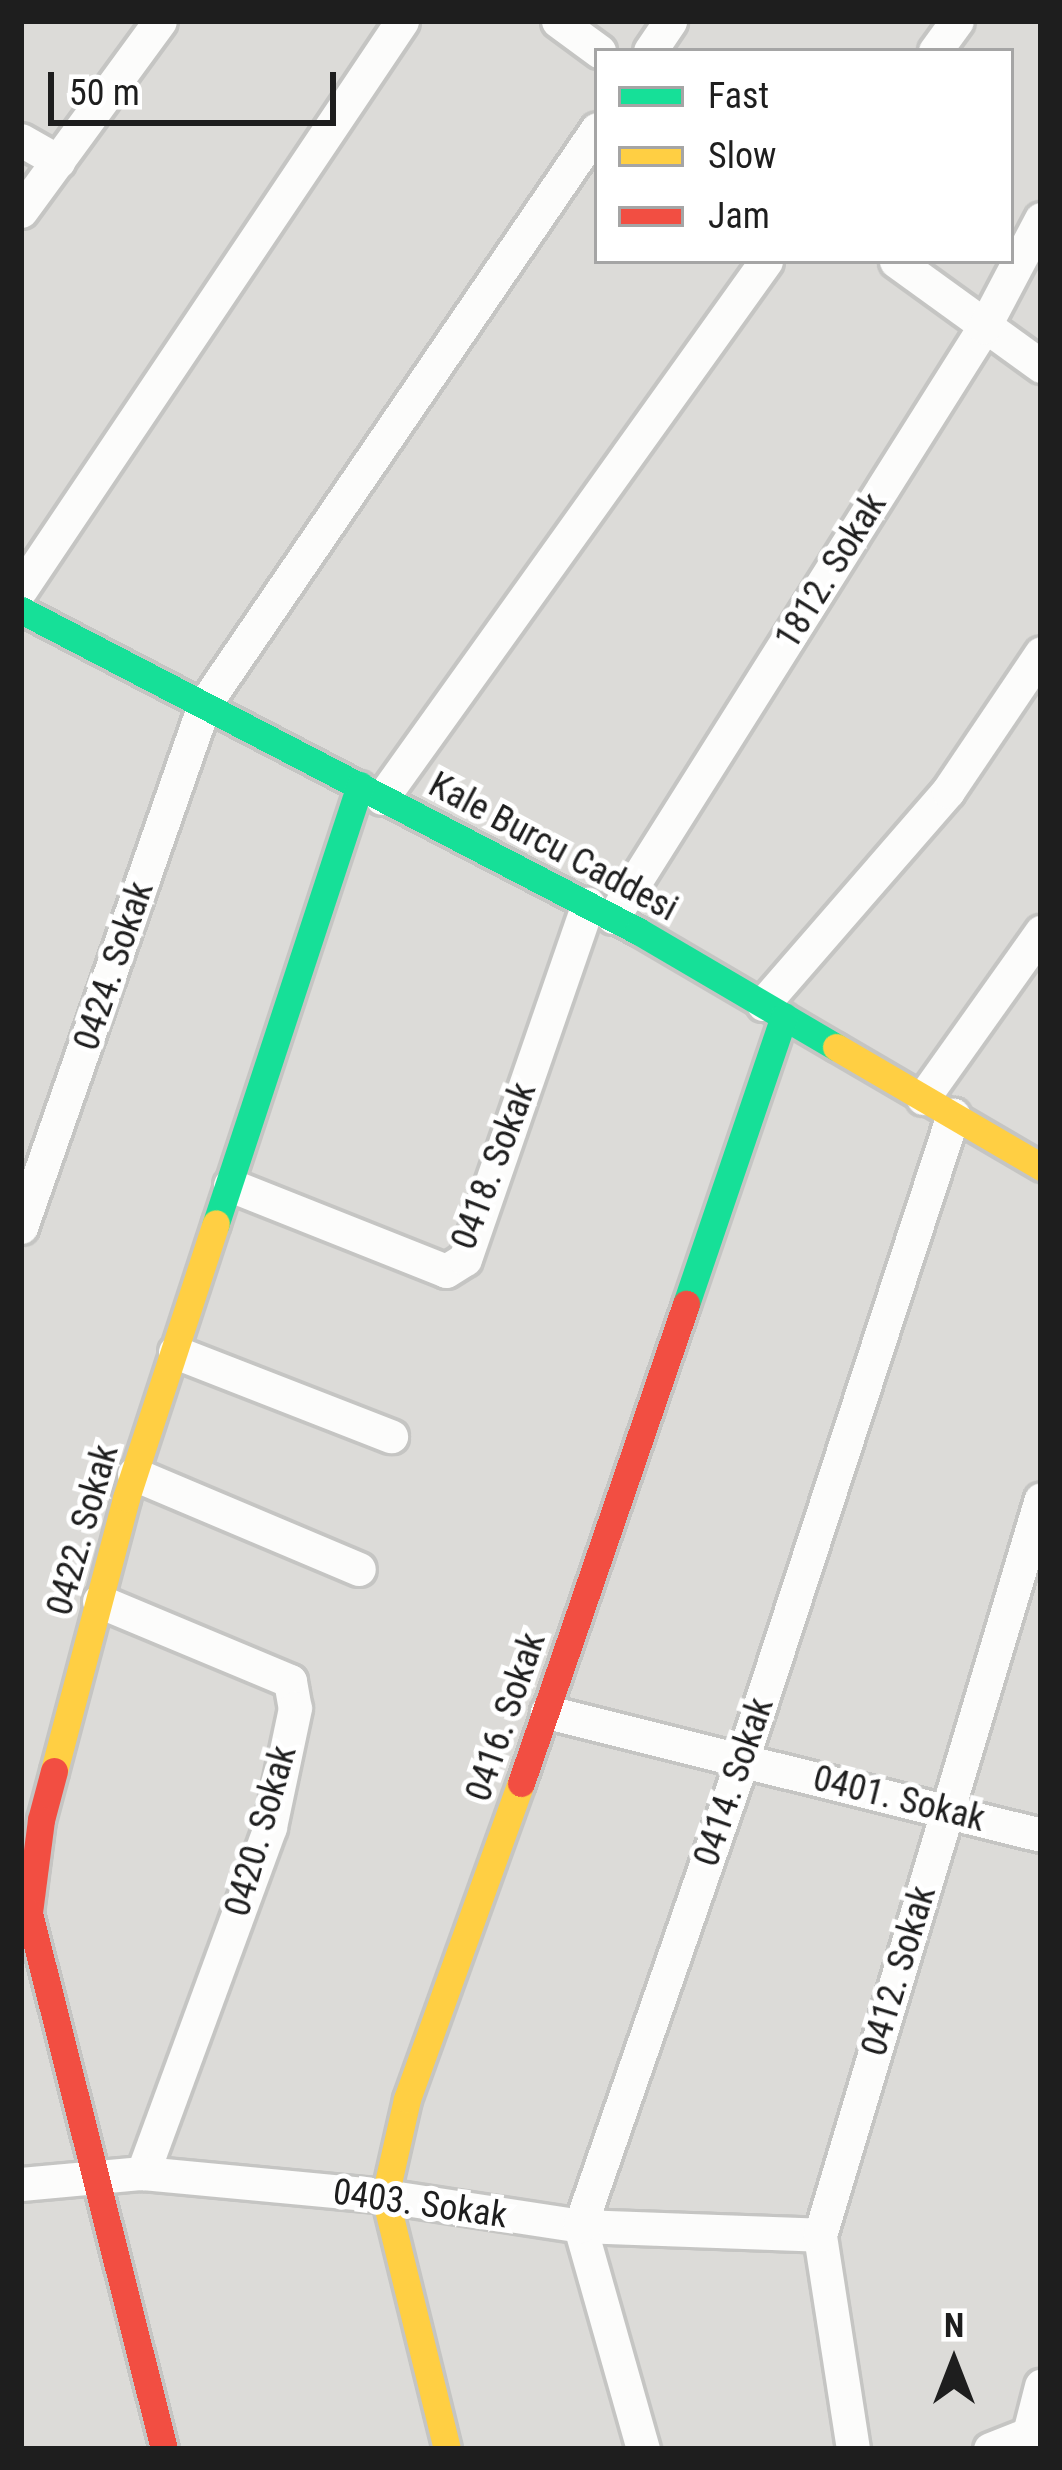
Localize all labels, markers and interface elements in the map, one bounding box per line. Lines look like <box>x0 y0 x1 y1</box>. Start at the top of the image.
scale bar <box>54 48 342 122</box>
legend <box>594 48 1014 264</box>
text: 50 m <box>69 72 140 114</box>
text: Fast <box>708 75 769 117</box>
text: Slow <box>708 135 776 177</box>
text: Jam <box>708 195 770 237</box>
street label: 1812. Sokak <box>766 485 896 657</box>
street label: Kale Burcu Caddesi <box>421 763 685 931</box>
street label: 0424. Sokak <box>65 876 163 1056</box>
street label: 0418. Sokak <box>442 1076 546 1256</box>
street label: 0422. Sokak <box>38 1440 128 1620</box>
street label: 0416. Sokak <box>457 1627 555 1807</box>
street label: 0414. Sokak <box>685 1692 783 1872</box>
street label: 0420. Sokak <box>216 1741 306 1921</box>
street label: 0401. Sokak <box>809 1757 989 1841</box>
street label: 0412. Sokak <box>853 1881 945 2061</box>
street label: 0403. Sokak <box>330 2170 510 2238</box>
north arrow <box>894 2302 1014 2422</box>
text: N <box>944 2306 964 2345</box>

